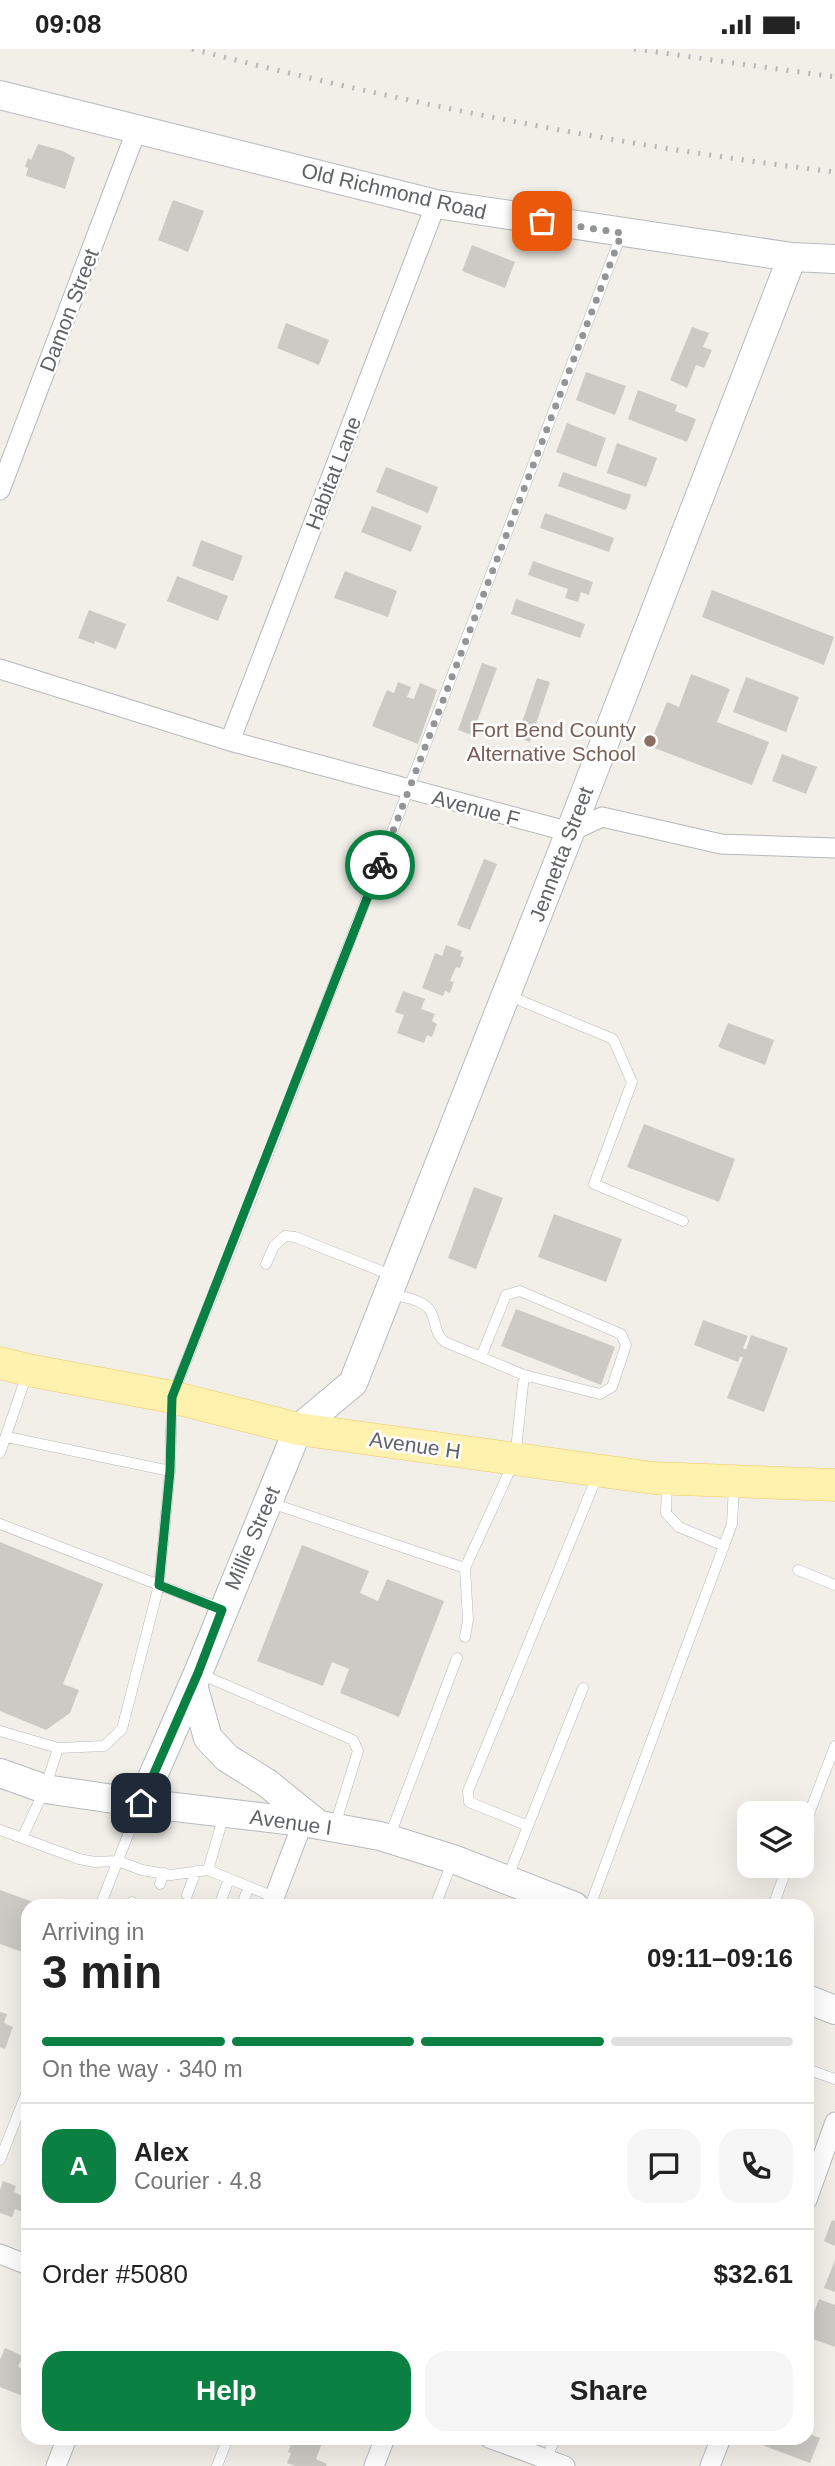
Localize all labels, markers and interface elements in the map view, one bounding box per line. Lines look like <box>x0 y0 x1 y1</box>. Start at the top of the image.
text: 09:08 <box>35 9 102 39</box>
street label: Old Richmond Road <box>299 159 489 223</box>
pin <box>512 191 572 251</box>
icon: bag <box>523 202 561 240</box>
street label: Damon Street <box>35 245 103 375</box>
street label: Habitat Lane <box>301 413 365 533</box>
place label: Fort Bend County Alternative School <box>467 718 636 765</box>
marker: Fort Bend County Alternative School <box>642 733 658 749</box>
street label: Jennetta Street <box>525 783 597 925</box>
street label: Avenue F <box>430 785 522 831</box>
courier <box>345 830 415 900</box>
icon: bike <box>361 846 399 884</box>
street label: Avenue H <box>368 1427 462 1463</box>
street label: Millie Street <box>220 1483 284 1593</box>
pin <box>111 1773 171 1833</box>
icon: home <box>122 1784 160 1822</box>
map controls <box>737 1801 814 1878</box>
button: layers <box>737 1801 814 1878</box>
street label: Avenue I <box>249 1805 333 1839</box>
text: Arriving in <box>42 1919 144 1945</box>
text: 09:11–09:16 <box>647 1943 793 1973</box>
text: 3 min <box>42 1946 162 1998</box>
text: On the way · 340 m <box>42 2056 243 2082</box>
button: chat <box>627 2129 701 2203</box>
button: phone <box>719 2129 793 2203</box>
text: Alex <box>134 2137 189 2167</box>
text: A <box>70 2151 88 2181</box>
text: Courier · 4.8 <box>134 2168 262 2194</box>
text: Order #5080 <box>42 2259 188 2289</box>
text: $32.61 <box>713 2259 793 2289</box>
button: Help <box>42 2351 411 2431</box>
button: Share <box>425 2351 793 2431</box>

